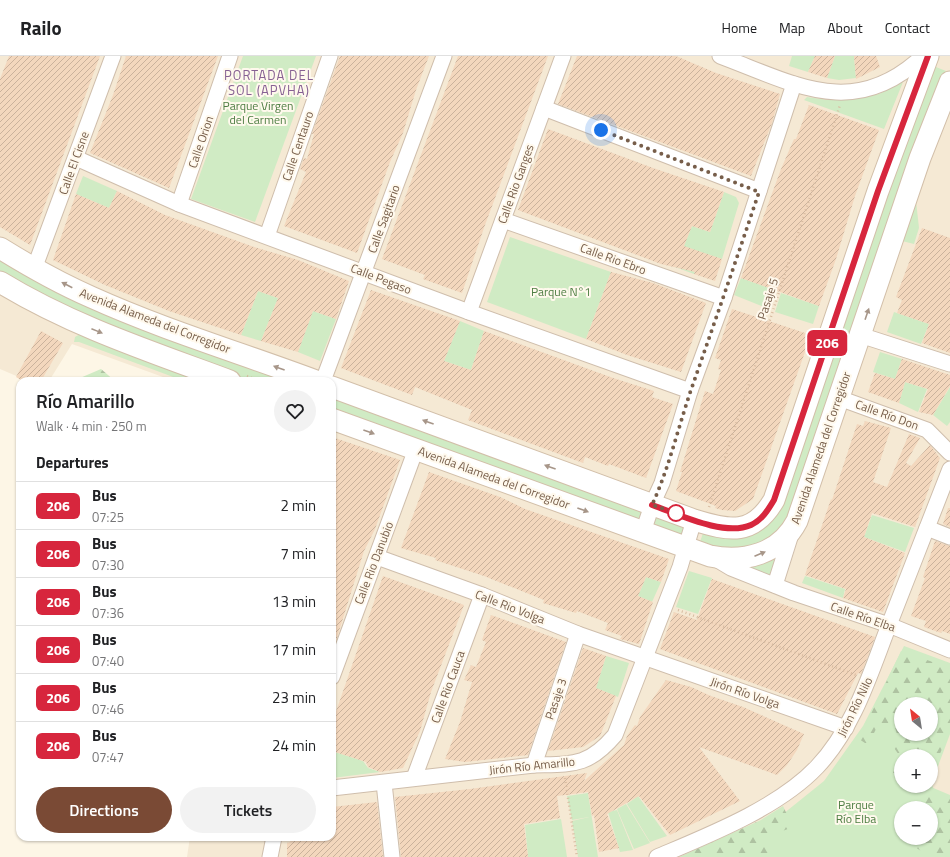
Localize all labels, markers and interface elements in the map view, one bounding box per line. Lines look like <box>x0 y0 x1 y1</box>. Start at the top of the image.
text: Railo <box>20 13 62 42</box>
text: Home <box>722 17 757 38</box>
text: Map <box>779 17 805 38</box>
text: About <box>827 17 863 38</box>
text: Contact <box>885 17 930 38</box>
district label: PORTADA DEL SOL (APVHA) <box>224 65 314 100</box>
park label: Parque Virgen del Carmen <box>223 96 293 129</box>
street label: Calle Centauro <box>277 108 318 183</box>
street label: Calle Orion <box>183 113 218 171</box>
your location <box>591 120 611 140</box>
street label: Calle El Cisne <box>53 129 94 197</box>
street label: Calle Rio Ganges <box>492 141 539 226</box>
street label: Calle Sagitario <box>362 182 405 256</box>
street label: Calle Rio Ebro <box>577 238 649 279</box>
street label: Calle Pegaso <box>348 258 414 299</box>
street label: Pasaje 5 <box>752 275 783 322</box>
one-way arrow <box>61 282 72 288</box>
park label: Parque N°1 <box>531 282 591 301</box>
street label: Avenida Alameda del Corregidor <box>77 283 233 358</box>
one-way arrow <box>864 307 870 319</box>
one-way arrow <box>92 329 104 335</box>
line badge: 206 <box>804 330 850 356</box>
text: 206 <box>815 332 839 353</box>
one-way arrow <box>273 364 285 370</box>
street label: Avenida Alameda del Corregidor <box>785 369 856 527</box>
text: Río Amarillo <box>36 386 135 415</box>
button: heart <box>274 390 316 432</box>
street label: Calle Río Don <box>853 394 922 435</box>
text: Walk · 4 min · 250 m <box>36 416 147 436</box>
one-way arrow <box>421 419 433 425</box>
one-way arrow <box>363 429 375 435</box>
street label: Avenida Alameda del Corregidor <box>416 441 573 514</box>
text: Departures <box>36 451 109 474</box>
one-way arrow <box>543 464 555 470</box>
text: Bus <box>92 484 117 507</box>
text: 2 min <box>280 494 316 517</box>
text: 206 <box>46 495 70 516</box>
unlabelled marker <box>667 504 685 522</box>
text: 07:25 <box>92 507 124 527</box>
one-way arrow <box>577 508 589 514</box>
street label: Calle Rio Danubio <box>349 519 398 607</box>
text: Bus <box>92 532 117 555</box>
text: 7 min <box>280 542 316 565</box>
text: 206 <box>46 543 70 564</box>
one-way arrow <box>754 551 765 557</box>
text: 07:30 <box>92 555 124 575</box>
text: Bus <box>92 580 117 603</box>
street label: Calle Rio Volga <box>472 584 548 629</box>
text: 13 min <box>272 590 316 613</box>
text: 206 <box>46 591 70 612</box>
street label: Calle Río Elba <box>828 597 898 637</box>
text: 07:36 <box>92 603 124 623</box>
text: Bus <box>92 628 117 651</box>
text: 17 min <box>272 638 316 661</box>
text: 206 <box>46 639 70 660</box>
street label: Calle Rio Cauca <box>426 648 469 726</box>
text: 07:40 <box>92 651 124 671</box>
street label: Jirón Río Volga <box>708 672 783 713</box>
street label: Jirón Río Nilo <box>832 674 877 740</box>
text: Bus <box>92 676 117 699</box>
street label: Pasaje 3 <box>540 676 571 722</box>
text: 23 min <box>272 686 316 709</box>
text: 206 <box>46 687 70 708</box>
north arrow <box>894 697 938 741</box>
map controls <box>894 697 938 845</box>
text: 07:46 <box>92 699 124 719</box>
text: Bus <box>92 724 117 747</box>
text: 24 min <box>272 734 316 757</box>
text: 206 <box>46 735 70 756</box>
text: 07:47 <box>92 747 124 767</box>
button: + <box>894 749 938 793</box>
street label: Jirón Río Amarillo <box>488 752 576 779</box>
button: Directions <box>36 787 172 833</box>
button: Tickets <box>180 787 316 833</box>
park label: Parque Río Elba <box>836 795 876 828</box>
button: − <box>894 801 938 845</box>

